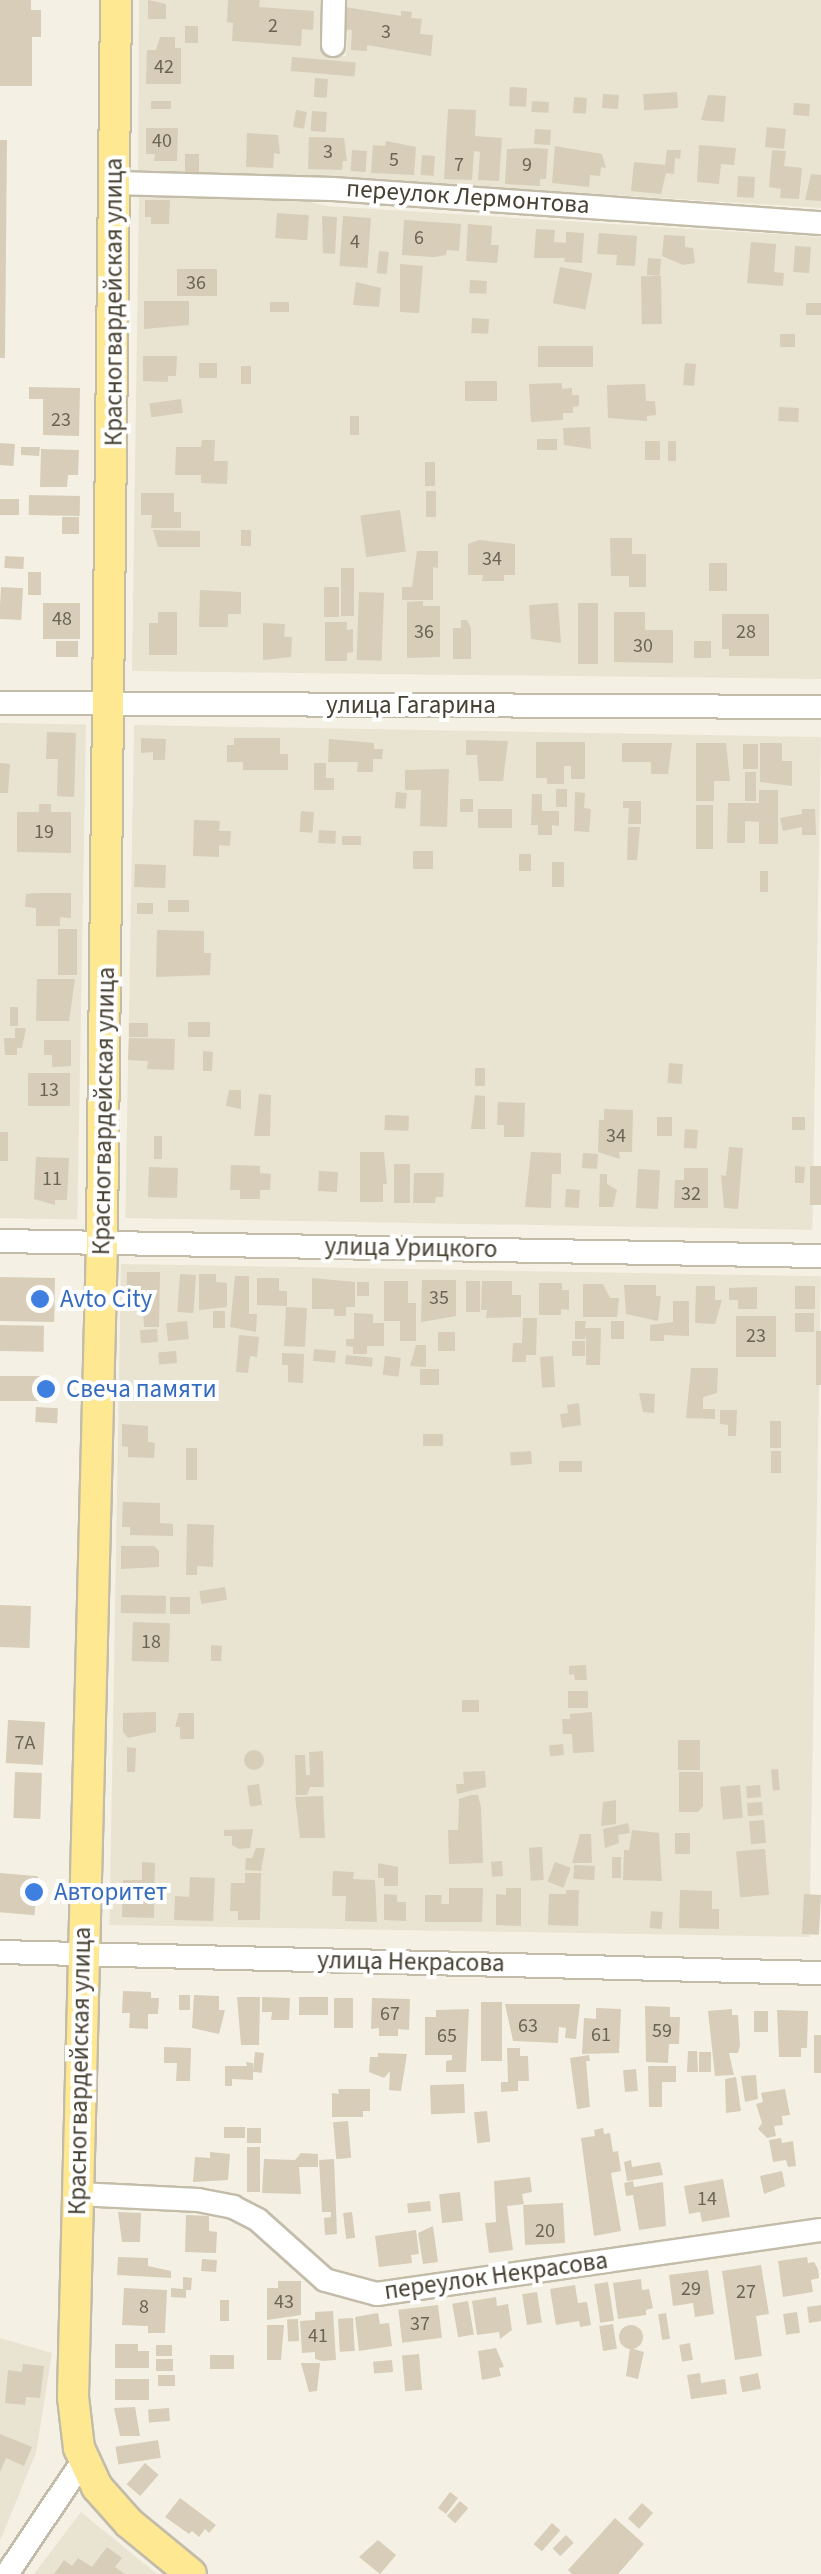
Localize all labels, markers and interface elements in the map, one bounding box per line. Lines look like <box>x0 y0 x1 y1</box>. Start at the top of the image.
house number: 2 <box>268 14 278 38</box>
house number: 3 <box>381 20 391 44</box>
house number: 42 <box>154 55 174 79</box>
house number: 40 <box>152 129 172 153</box>
house number: 3 <box>323 140 333 164</box>
house number: 5 <box>389 148 399 172</box>
house number: 7 <box>454 153 464 177</box>
house number: 9 <box>522 153 532 177</box>
street label: Красногвардейская улица <box>99 158 129 446</box>
street label: переулок Лермонтова <box>345 174 591 220</box>
house number: 6 <box>414 226 424 250</box>
house number: 4 <box>350 230 360 254</box>
house number: 36 <box>186 271 206 295</box>
house number: 23 <box>51 408 71 432</box>
house number: 34 <box>482 547 502 571</box>
house number: 48 <box>52 607 72 631</box>
house number: 36 <box>414 620 434 644</box>
house number: 28 <box>736 620 756 644</box>
house number: 30 <box>633 634 653 658</box>
street label: улица Гагарина <box>326 690 496 720</box>
house number: 19 <box>34 820 54 844</box>
street label: Красногвардейская улица <box>86 967 122 1255</box>
house number: 13 <box>39 1078 59 1102</box>
house number: 34 <box>606 1124 626 1148</box>
house number: 11 <box>42 1167 62 1191</box>
house number: 32 <box>681 1182 701 1206</box>
street label: улица Урицкого <box>324 1231 498 1265</box>
place label: Avto City <box>60 1284 152 1314</box>
house number: 35 <box>429 1286 449 1310</box>
marker: Avto City <box>29 1288 51 1310</box>
house number: 23 <box>746 1324 766 1348</box>
place label: Свеча памяти <box>66 1374 217 1404</box>
marker: Свеча памяти <box>35 1378 57 1400</box>
house number: 18 <box>141 1630 161 1654</box>
house number: 7А <box>15 1731 35 1755</box>
place label: Авторитет <box>54 1877 167 1907</box>
marker: Авторитет <box>23 1881 45 1903</box>
street label: Красногвардейская улица <box>62 1927 98 2215</box>
street label: улица Некрасова <box>317 1945 505 1979</box>
house number: 67 <box>380 2002 400 2026</box>
house number: 63 <box>518 2014 538 2038</box>
house number: 59 <box>652 2019 672 2043</box>
house number: 61 <box>591 2023 611 2047</box>
house number: 65 <box>437 2024 457 2048</box>
house number: 14 <box>697 2187 717 2211</box>
house number: 20 <box>535 2219 555 2243</box>
street label: переулок Некрасова <box>382 2245 610 2307</box>
house number: 29 <box>681 2277 701 2301</box>
house number: 27 <box>736 2280 756 2304</box>
house number: 43 <box>274 2290 294 2314</box>
house number: 8 <box>139 2295 149 2319</box>
house number: 37 <box>410 2312 430 2336</box>
house number: 41 <box>308 2324 328 2348</box>

